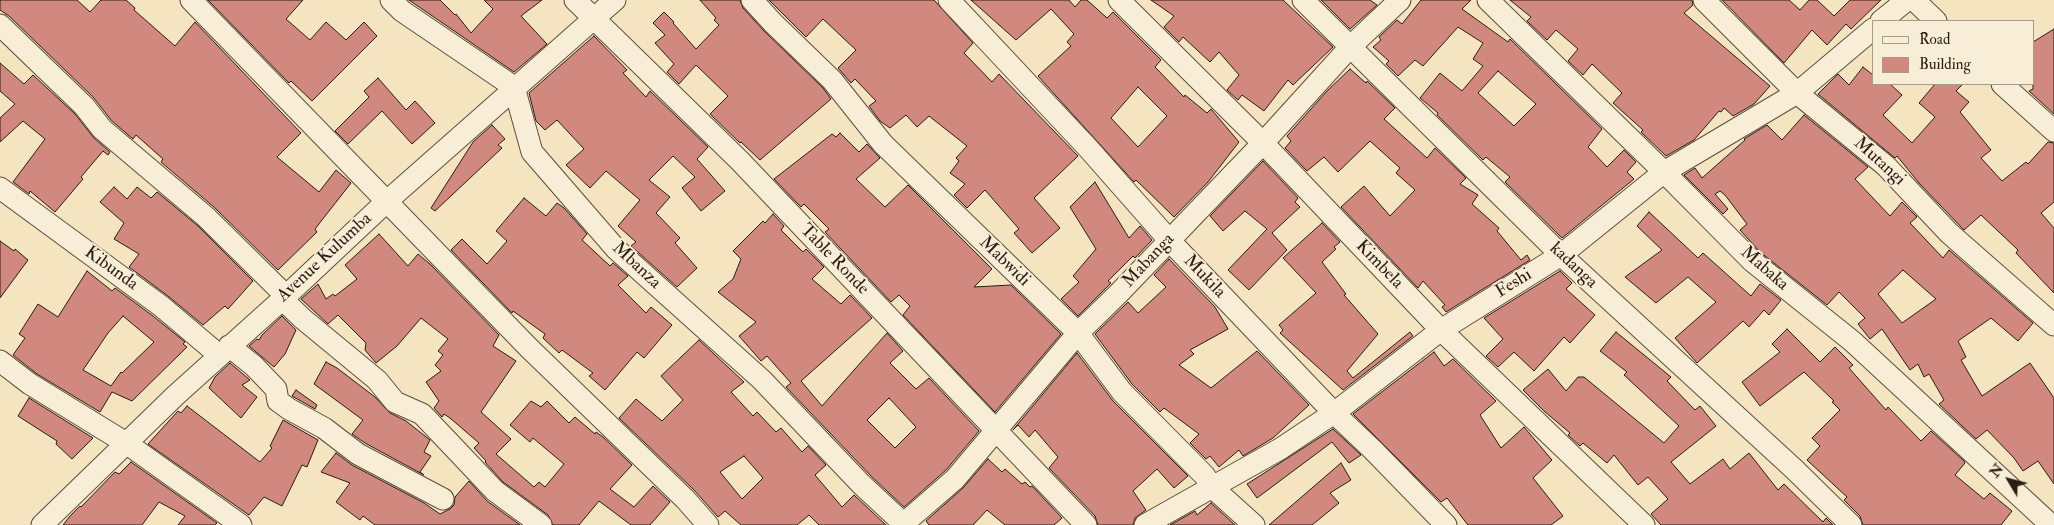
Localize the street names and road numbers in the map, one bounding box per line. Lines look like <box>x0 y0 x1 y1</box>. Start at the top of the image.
street label: Mutangi <box>1849 133 1909 191</box>
street label: Avenue Kulumba <box>273 209 377 307</box>
street label: Table Ronde <box>795 220 873 300</box>
street label: Mabanga <box>1118 229 1180 293</box>
street label: Mabwidi <box>974 232 1034 292</box>
street label: Kimbela <box>1351 236 1407 294</box>
street label: Mbanza <box>607 238 665 294</box>
street label: kadanga <box>1545 238 1601 294</box>
street label: Kibunda <box>80 242 142 296</box>
street label: Mabaka <box>1735 242 1793 296</box>
street label: Mukila <box>1178 251 1230 303</box>
street label: Feshi <box>1492 265 1536 303</box>

